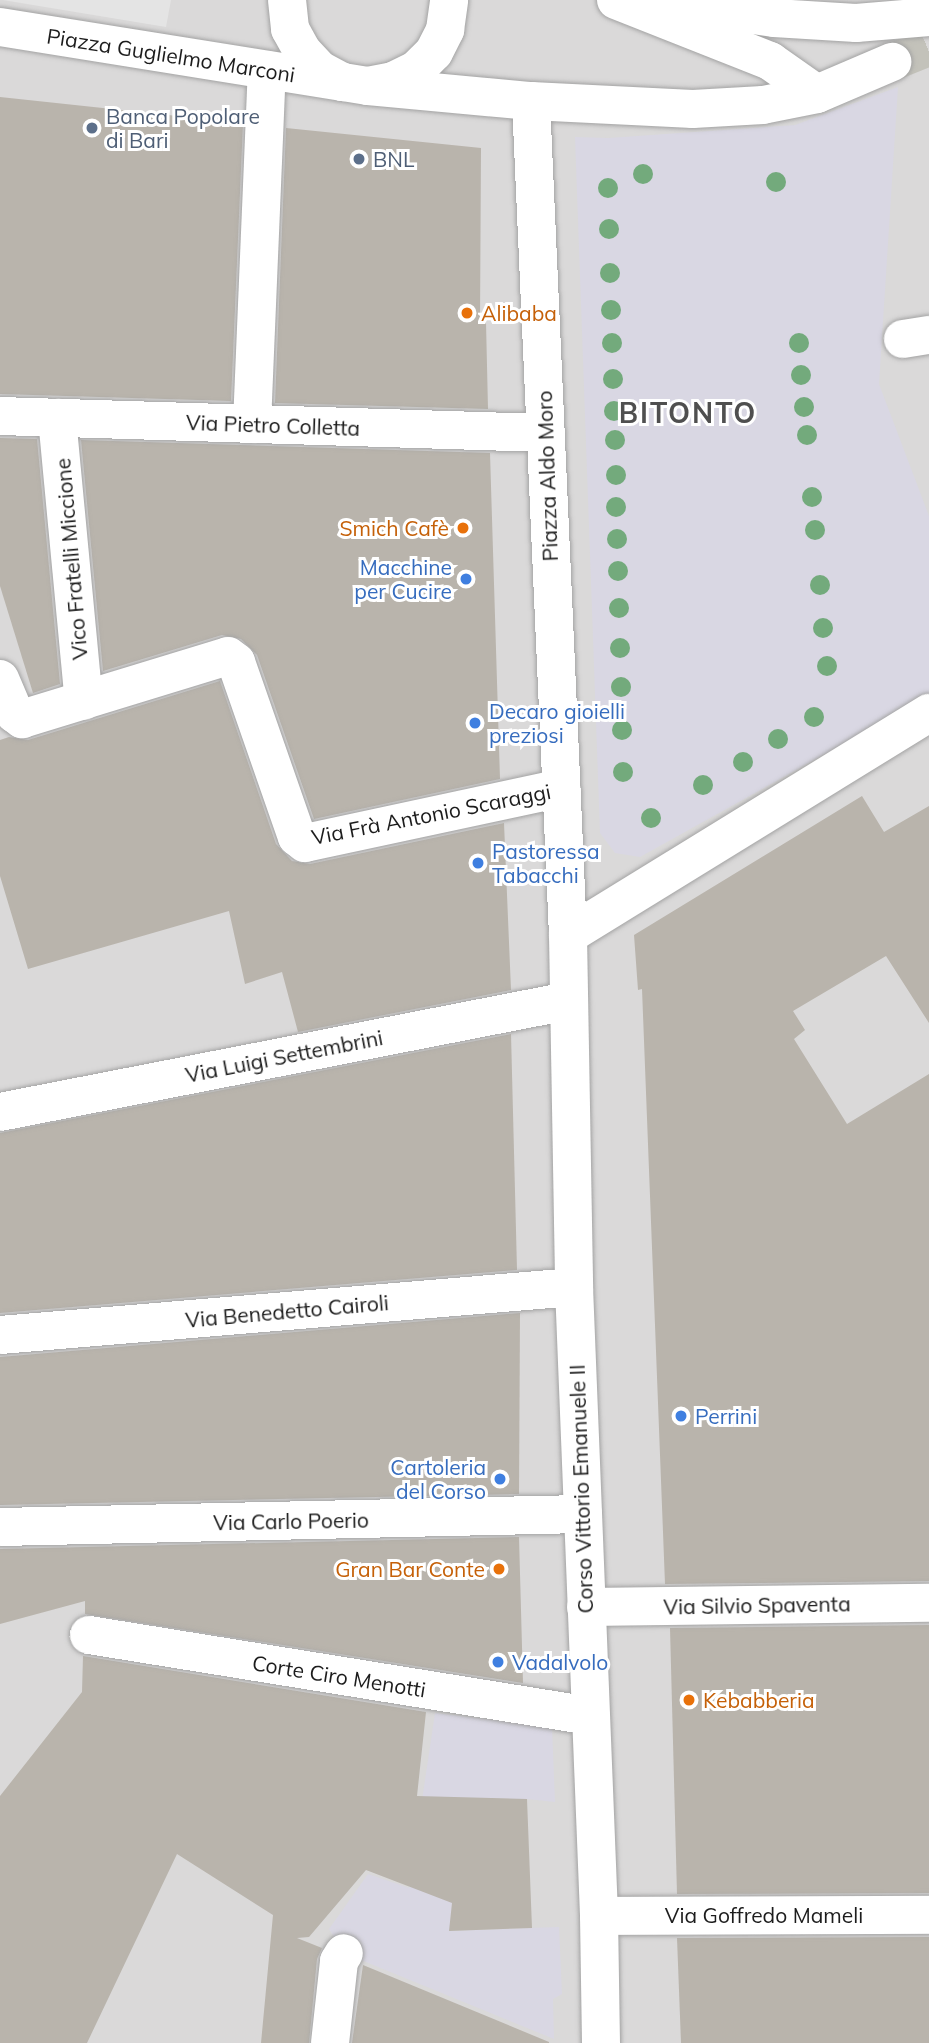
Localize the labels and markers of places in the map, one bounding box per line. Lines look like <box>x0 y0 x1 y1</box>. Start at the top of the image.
place label: Banca Popolare di Bari <box>106 103 260 153</box>
marker: Banca Popolare di Bari <box>84 120 100 136</box>
place label: BNL <box>373 146 414 172</box>
marker: BNL <box>351 151 367 167</box>
place label: Alibaba <box>481 300 557 326</box>
marker: Alibaba <box>459 305 475 321</box>
place label: Smich Cafè <box>339 515 449 541</box>
marker: Smich Cafè <box>455 520 471 536</box>
place label: Macchine per Cucire <box>354 554 452 604</box>
marker: Macchine per Cucire <box>458 571 474 587</box>
place label: Decaro gioielli preziosi <box>489 698 625 748</box>
marker: Decaro gioielli preziosi <box>467 715 483 731</box>
place label: Pastoressa Tabacchi <box>492 838 600 888</box>
marker: Pastoressa Tabacchi <box>470 855 486 871</box>
place label: Perrini <box>695 1403 757 1429</box>
marker: Perrini <box>673 1408 689 1424</box>
place label: Cartoleria del Corso <box>390 1454 486 1504</box>
marker: Cartoleria del Corso <box>492 1471 508 1487</box>
place label: Gran Bar Conte <box>335 1556 485 1582</box>
marker: Gran Bar Conte <box>491 1561 507 1577</box>
place label: Vadalvolo <box>512 1649 608 1675</box>
marker: Vadalvolo <box>490 1654 506 1670</box>
place label: Kebabberia <box>703 1687 815 1713</box>
marker: Kebabberia <box>681 1692 697 1708</box>

